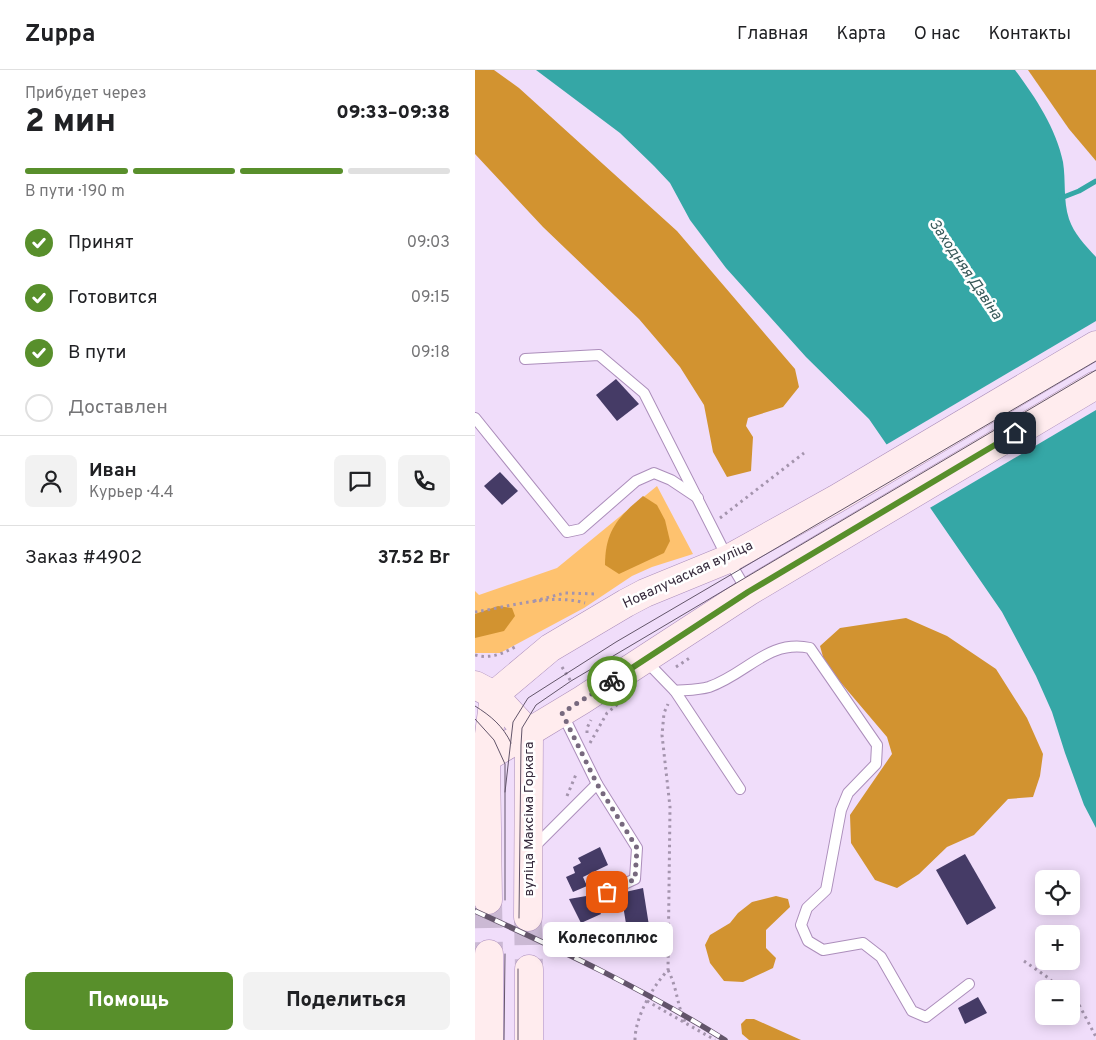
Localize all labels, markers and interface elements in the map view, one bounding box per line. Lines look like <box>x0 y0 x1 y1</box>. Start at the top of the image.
text: Zuppa <box>25 20 95 50</box>
text: Главная <box>737 23 808 46</box>
text: Карта <box>836 23 886 46</box>
text: О нас <box>914 23 960 46</box>
text: Контакты <box>988 23 1071 46</box>
text: Прибудет через <box>25 84 147 104</box>
text: 09:33–09:38 <box>336 101 450 125</box>
text: 2 мин <box>25 103 116 143</box>
text: В пути · 190 m <box>25 182 125 202</box>
water label: Заходняя Дзвіна <box>924 216 1006 324</box>
icon: check <box>25 229 53 257</box>
text: Принят <box>68 231 134 255</box>
text: 09:03 <box>407 233 450 253</box>
icon: check <box>25 284 53 312</box>
text: Готовится <box>68 286 158 310</box>
text: 09:15 <box>411 288 450 308</box>
icon: check <box>25 339 53 367</box>
text: В пути <box>68 341 126 365</box>
text: 09:18 <box>411 343 450 363</box>
text: Доставлен <box>68 396 168 420</box>
pin <box>994 412 1036 454</box>
icon: home <box>1001 419 1029 447</box>
button: person <box>25 455 77 507</box>
button: chat <box>334 455 386 507</box>
button: phone <box>398 455 450 507</box>
text: Иван <box>89 459 137 483</box>
text: Курьер · 4.4 <box>89 483 174 503</box>
street label: Новалучаская вуліца <box>620 537 756 613</box>
text: Заказ #4902 <box>25 546 142 570</box>
text: 37.52 Br <box>378 546 450 570</box>
courier <box>587 656 637 706</box>
icon: bike <box>598 667 626 695</box>
street label: вуліца Максіма Горкага <box>521 742 538 896</box>
map controls <box>1035 870 1080 1025</box>
button: locate <box>1035 870 1080 915</box>
pin <box>586 871 628 913</box>
icon: bag <box>593 878 621 906</box>
callout: Колесоплюс <box>542 922 672 957</box>
button: + <box>1035 925 1080 970</box>
text: Колесоплюс <box>558 929 658 949</box>
button: Помощь <box>25 972 233 1030</box>
button: Поделиться <box>243 972 450 1030</box>
button: − <box>1035 980 1080 1025</box>

